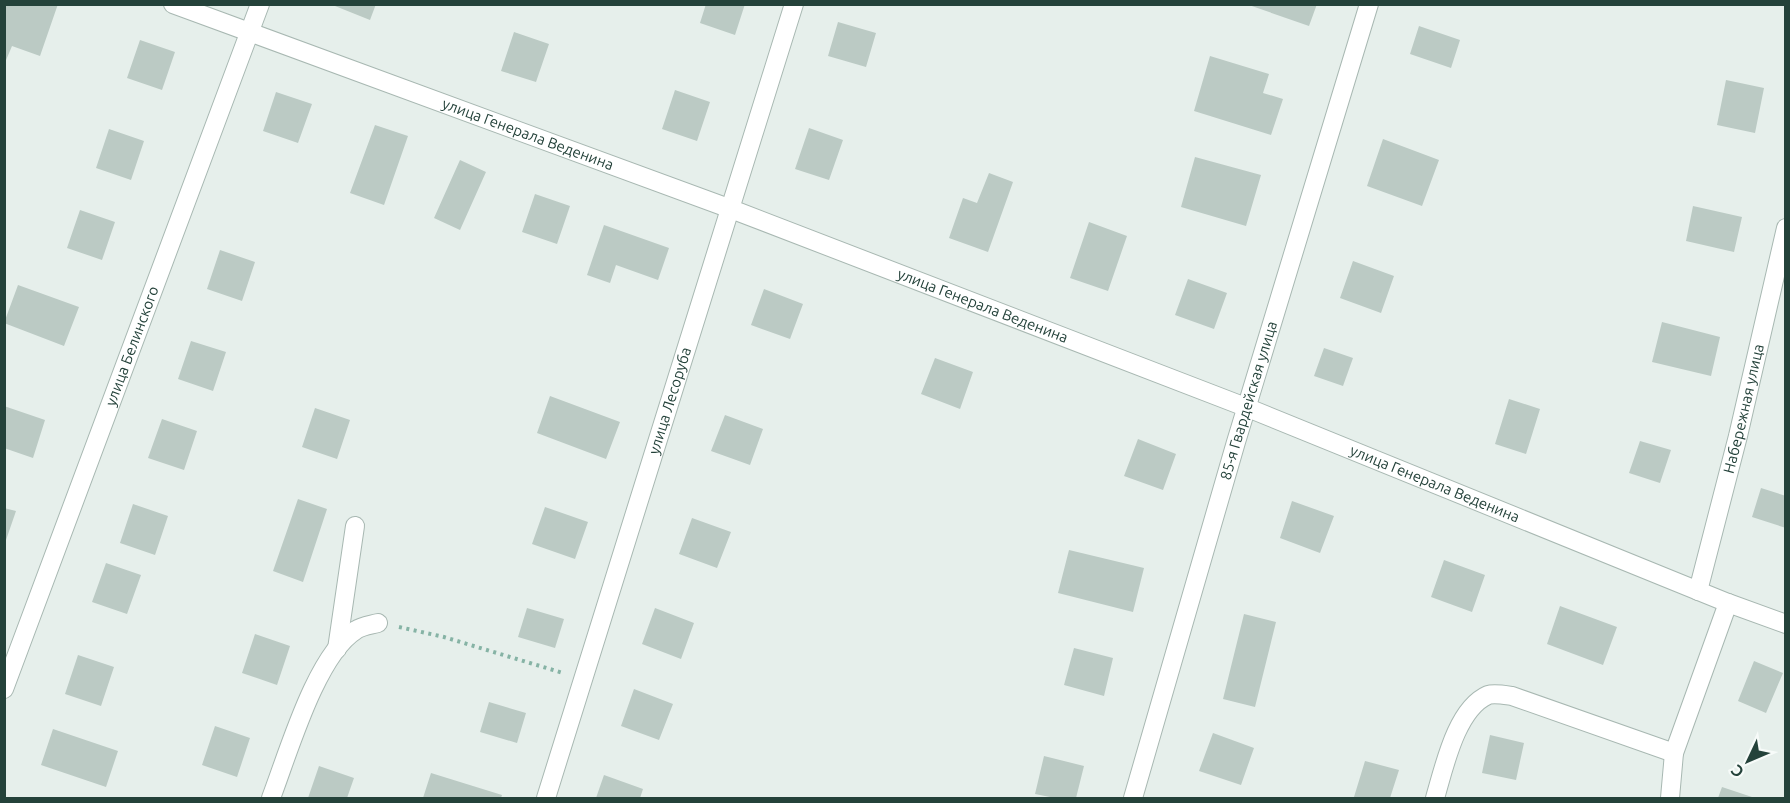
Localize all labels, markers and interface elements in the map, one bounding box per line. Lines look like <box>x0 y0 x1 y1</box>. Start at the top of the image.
street label: улица Генерала Веденина <box>440 95 616 173</box>
street label: улица Генерала Веденина <box>895 265 1070 346</box>
street label: улица Белинского <box>102 284 162 408</box>
street label: 85-я Гвардейская улица <box>1216 319 1280 482</box>
street label: Набережная улица <box>1720 342 1767 475</box>
street label: улица Лесоруба <box>645 345 694 456</box>
street label: улица Генерала Веденина <box>1348 441 1522 525</box>
north arrow <box>1718 731 1778 791</box>
text: С <box>1727 761 1747 781</box>

